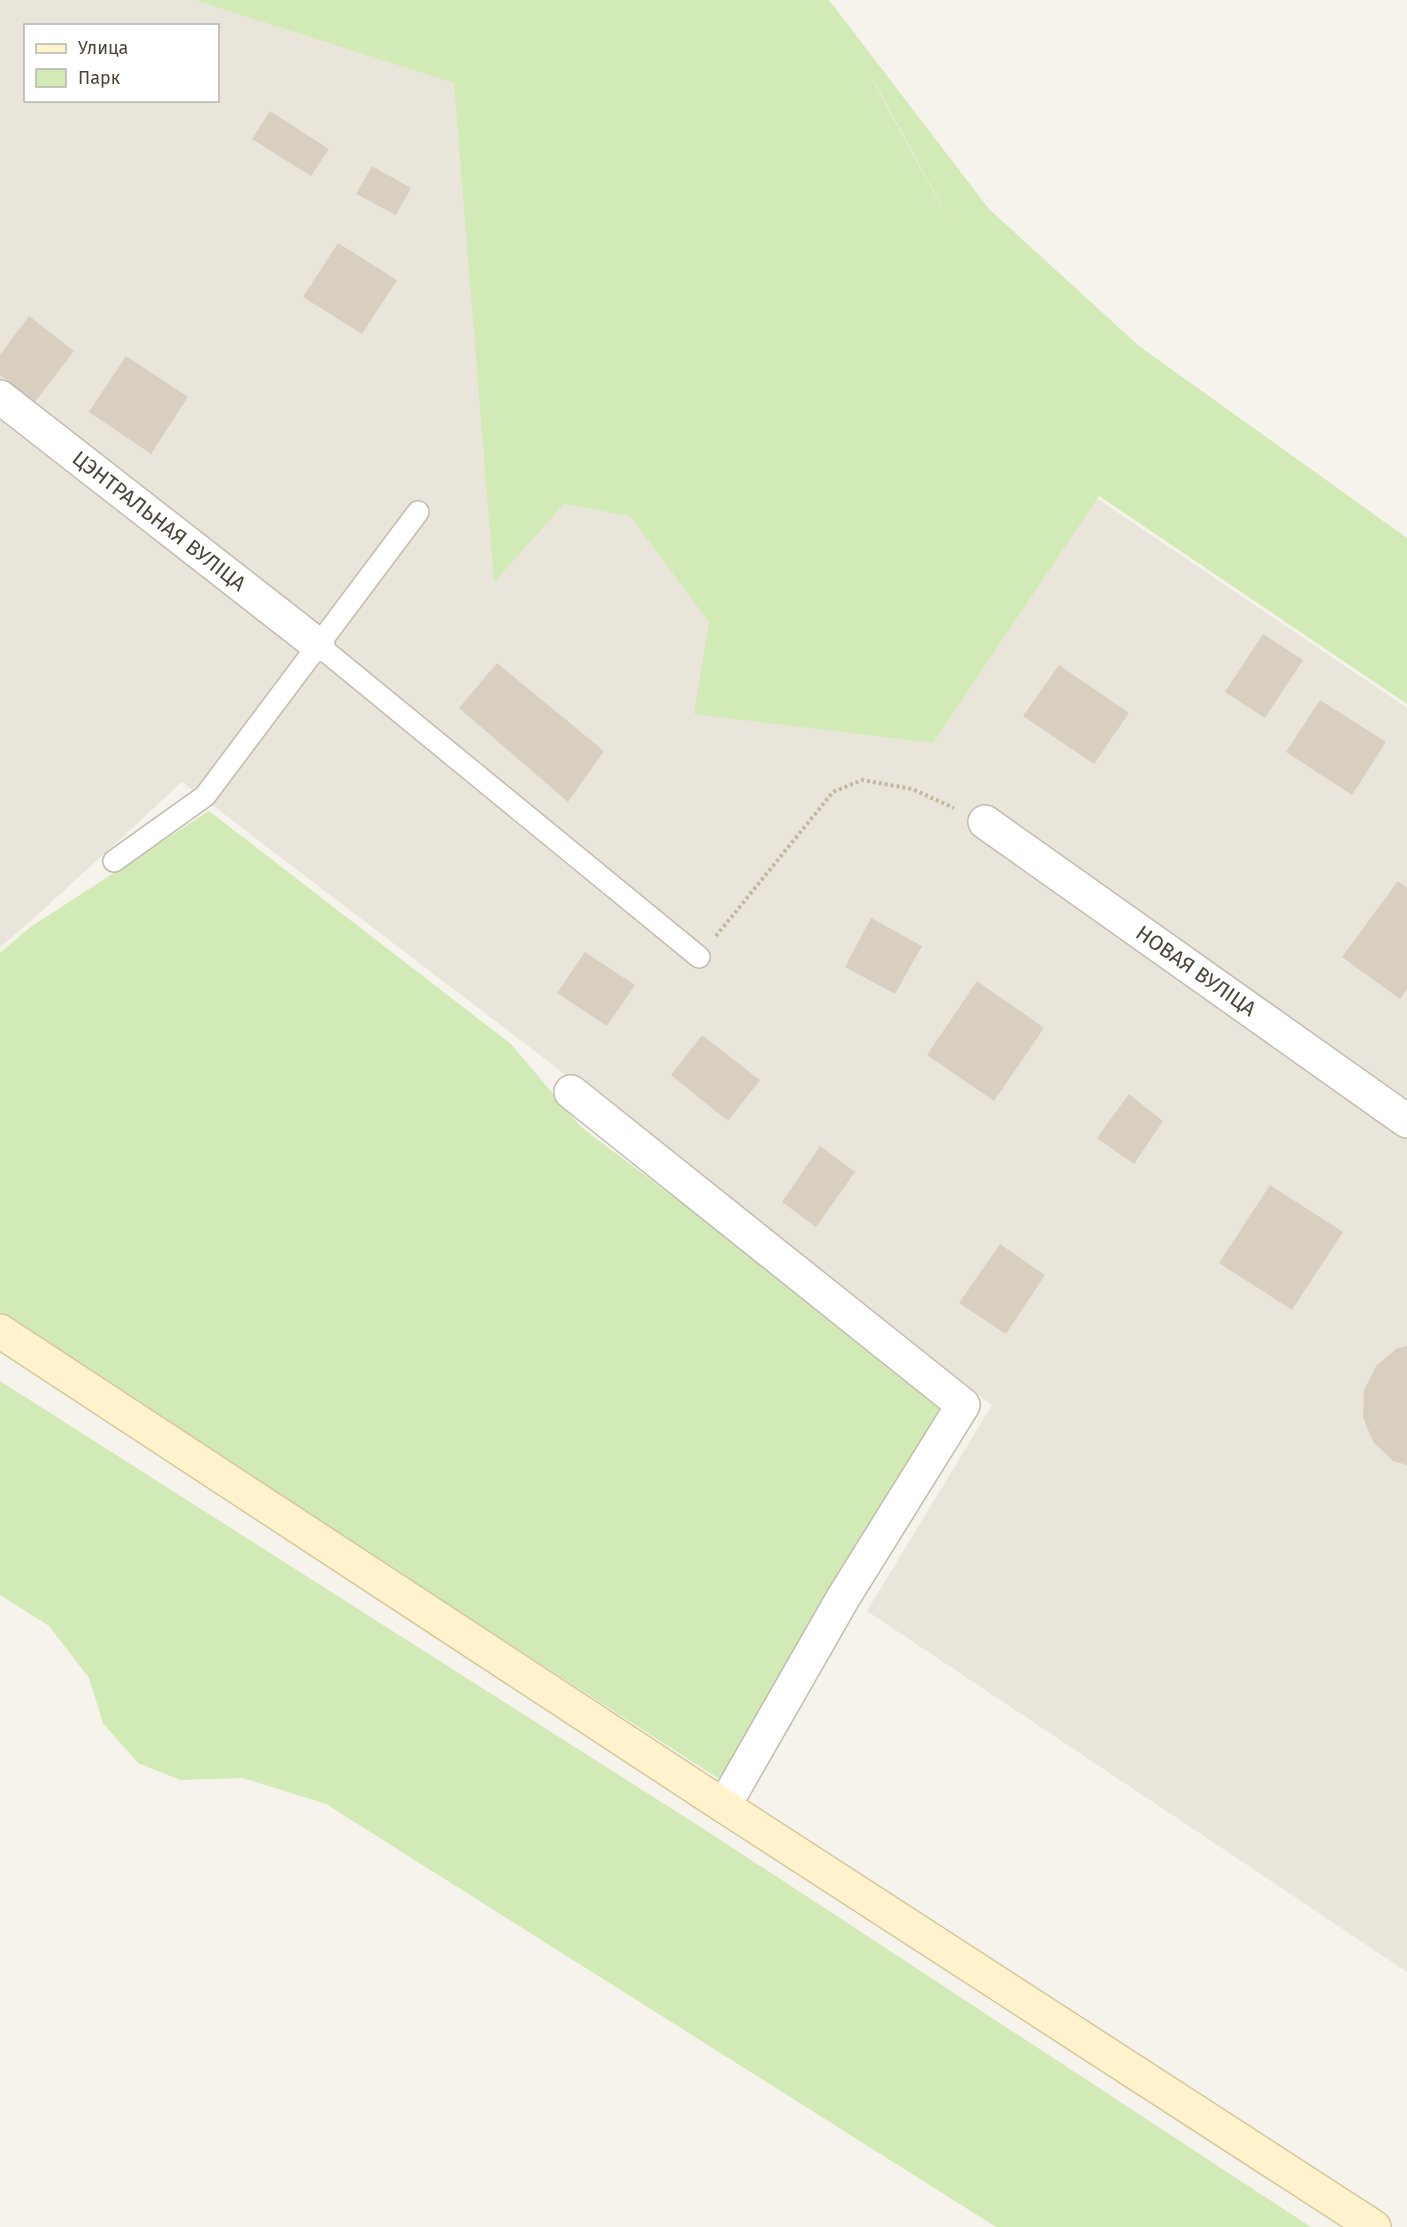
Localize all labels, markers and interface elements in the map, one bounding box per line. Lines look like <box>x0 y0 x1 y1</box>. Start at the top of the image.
legend <box>24 24 219 102</box>
text: Улица <box>78 37 128 59</box>
text: Парк <box>78 67 121 89</box>
street label: ЦЭНТРАЛЬНАЯ ВУЛІЦА <box>67 445 251 597</box>
street label: НОВАЯ ВУЛІЦА <box>1131 920 1261 1022</box>

